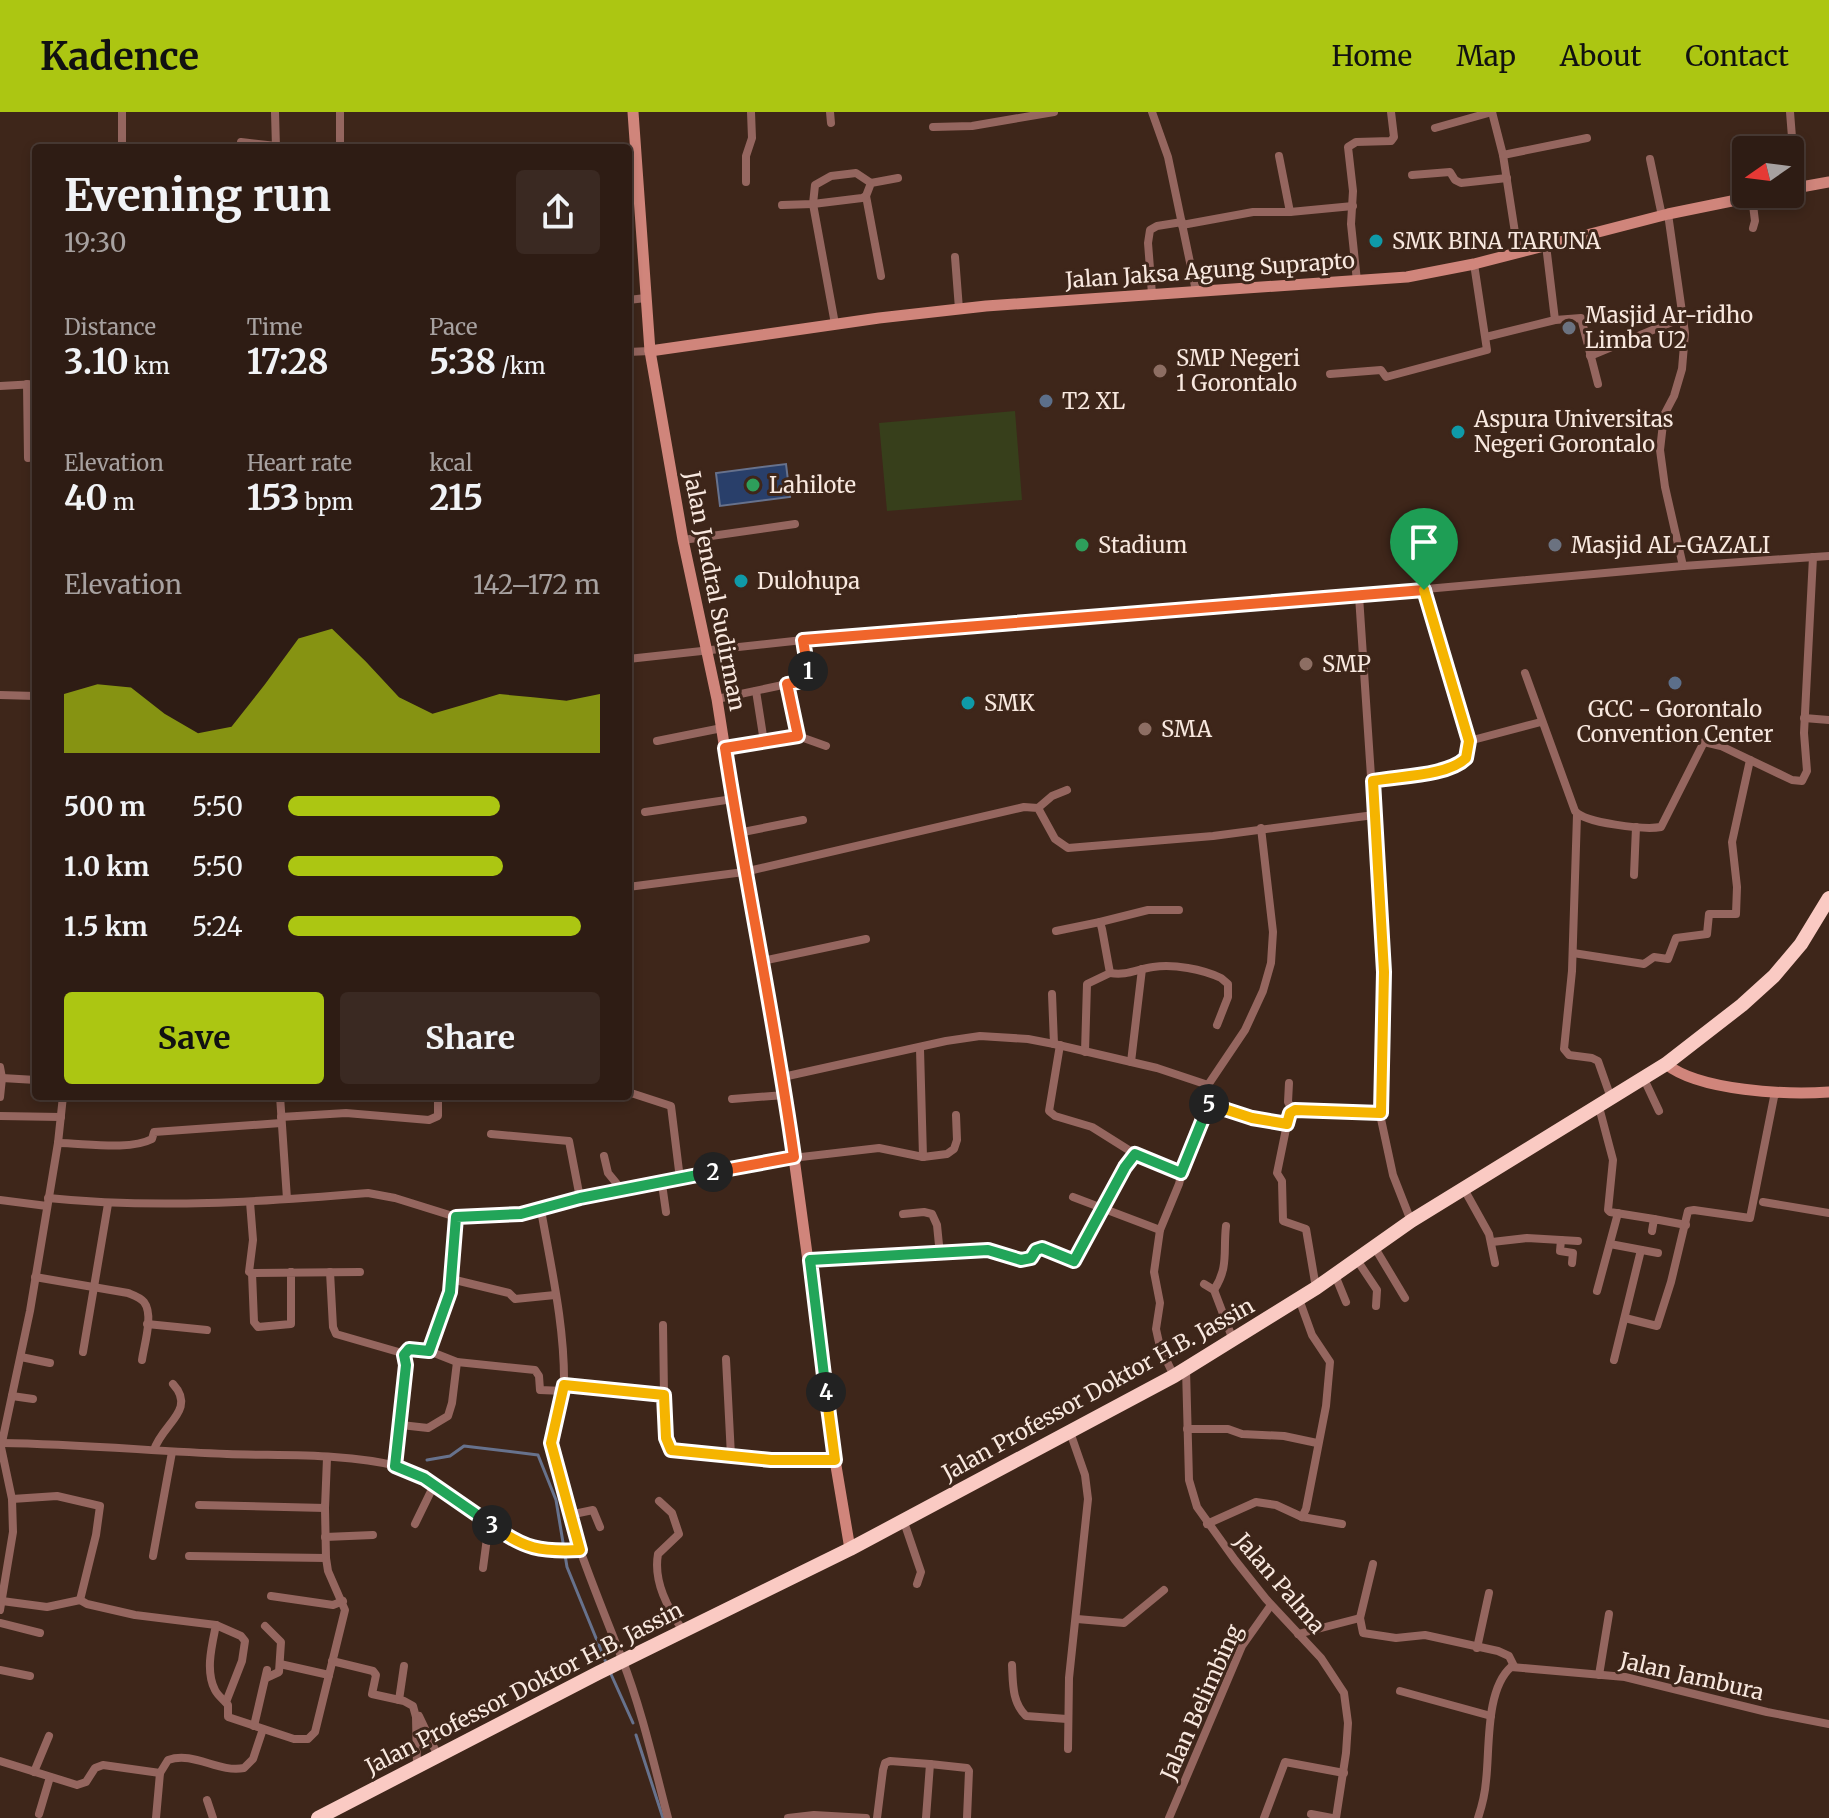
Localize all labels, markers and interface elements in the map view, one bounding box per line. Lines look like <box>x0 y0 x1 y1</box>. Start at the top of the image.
text: Kadence <box>40 33 199 80</box>
text: Home <box>1331 38 1412 74</box>
text: Map <box>1456 38 1516 74</box>
text: About <box>1560 38 1641 74</box>
text: Contact <box>1685 38 1789 74</box>
north arrow <box>1732 136 1804 208</box>
map controls <box>1732 136 1804 208</box>
text: Evening run <box>64 168 331 223</box>
button: share <box>516 170 600 254</box>
text: 19:30 <box>64 226 127 259</box>
place label: SMK BINA TARUNA <box>1392 227 1601 255</box>
marker: SMK BINA TARUNA <box>1367 232 1385 250</box>
street label: Jalan Jaksa Agung Suprapto <box>1063 246 1356 294</box>
place label: Masjid Ar-ridho Limba U2 <box>1585 301 1753 354</box>
text: Distance <box>64 313 156 341</box>
text: Time <box>247 313 302 341</box>
text: Pace <box>429 313 477 341</box>
marker: Masjid Ar-ridho Limba U2 <box>1560 319 1578 337</box>
text: 3.10 <box>64 341 129 383</box>
text: 17:28 <box>247 341 329 383</box>
text: 5:38 <box>429 341 496 383</box>
place label: SMP Negeri 1 Gorontalo <box>1176 344 1300 397</box>
text: km <box>129 352 170 380</box>
text: /km <box>496 352 546 380</box>
marker: SMP Negeri 1 Gorontalo <box>1151 362 1169 380</box>
place label: T2 XL <box>1062 387 1126 415</box>
marker: T2 XL <box>1037 392 1055 410</box>
place label: Aspura Universitas Negeri Gorontalo <box>1473 405 1674 458</box>
marker: Aspura Universitas Negeri Gorontalo <box>1449 423 1467 441</box>
text: Elevation <box>64 449 164 477</box>
text: Heart rate <box>247 449 352 477</box>
text: kcal <box>429 449 473 477</box>
street label: Jalan Jendral Sudirman <box>678 468 752 714</box>
place label: Lahilote <box>769 471 856 499</box>
marker: Lahilote <box>744 476 762 494</box>
text: 40 <box>64 477 108 519</box>
text: 153 <box>247 477 300 519</box>
text: 215 <box>429 477 483 519</box>
text: m <box>108 488 135 516</box>
text: bpm <box>300 488 353 516</box>
pin <box>1390 508 1458 590</box>
icon: arrive <box>1402 520 1446 564</box>
place label: Stadium <box>1098 531 1187 559</box>
place label: Masjid AL-GAZALI <box>1571 531 1770 559</box>
marker: Stadium <box>1073 536 1091 554</box>
marker: Masjid AL-GAZALI <box>1546 536 1564 554</box>
place label: Dulohupa <box>757 567 860 595</box>
text: Elevation <box>64 568 182 601</box>
text: 142–172 m <box>473 568 600 601</box>
marker: Dulohupa <box>732 572 750 590</box>
place label: SMP <box>1322 650 1371 678</box>
pin: 1 <box>788 651 828 691</box>
marker: SMP <box>1297 655 1315 673</box>
text: 1 <box>803 657 813 685</box>
marker: GCC - Gorontalo Convention Center <box>1666 674 1684 692</box>
place label: SMK <box>984 689 1035 717</box>
marker: SMK <box>959 694 977 712</box>
place label: GCC - Gorontalo Convention Center <box>1577 695 1773 748</box>
place label: SMA <box>1161 715 1212 743</box>
marker: SMA <box>1136 720 1154 738</box>
text: 500 m <box>64 790 146 823</box>
text: 5:50 <box>192 790 243 823</box>
text: 1.0 km <box>64 850 149 883</box>
text: 5:50 <box>192 850 243 883</box>
text: 1.5 km <box>64 910 148 943</box>
text: 5:24 <box>192 910 243 943</box>
button: Save <box>64 992 324 1084</box>
button: Share <box>340 992 600 1084</box>
pin: 5 <box>1189 1084 1229 1124</box>
text: 5 <box>1203 1090 1215 1118</box>
pin: 2 <box>693 1152 733 1192</box>
text: 2 <box>707 1158 719 1186</box>
street label: Jalan Professor Doktor H.B. Jassin <box>936 1291 1259 1487</box>
pin: 4 <box>806 1372 846 1412</box>
text: 4 <box>819 1378 833 1406</box>
pin: 3 <box>472 1505 512 1545</box>
text: 3 <box>486 1511 498 1539</box>
street label: Jalan Palma <box>1228 1526 1331 1639</box>
street label: Jalan Professor Doktor H.B. Jassin <box>360 1595 688 1781</box>
street label: Jalan Belimbing <box>1154 1620 1248 1785</box>
street label: Jalan Jambura <box>1616 1646 1767 1706</box>

